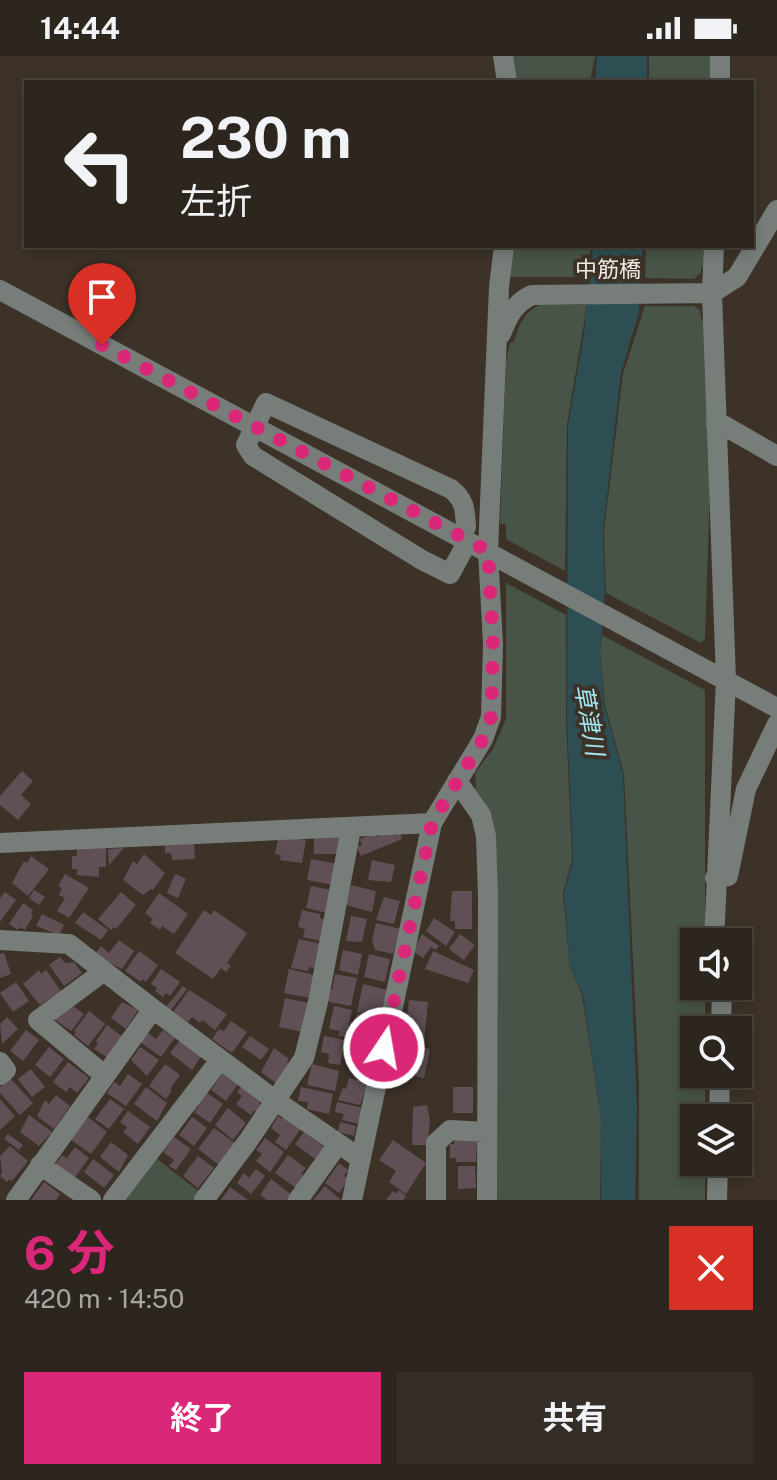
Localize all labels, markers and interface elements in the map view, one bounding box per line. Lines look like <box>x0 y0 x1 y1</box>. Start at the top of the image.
text: 14:44 <box>40 10 120 46</box>
text: 230 m <box>180 105 352 171</box>
icon: left <box>48 112 152 216</box>
text: 左折 <box>180 180 252 222</box>
street label: 中筋橋 <box>575 256 641 282</box>
pin <box>68 263 136 345</box>
icon: arrive <box>80 275 124 319</box>
water label: 草津川 <box>570 682 611 761</box>
map controls <box>680 928 752 1176</box>
button: sound <box>680 928 752 1000</box>
position arrow <box>342 1006 426 1090</box>
button: search <box>680 1016 752 1088</box>
button: layers <box>680 1104 752 1176</box>
text: 6 分 <box>24 1224 115 1281</box>
button: close <box>669 1226 753 1310</box>
text: 420 m · 14:50 <box>24 1283 184 1314</box>
button: 終了 <box>24 1372 381 1464</box>
button: 共有 <box>397 1372 753 1464</box>

